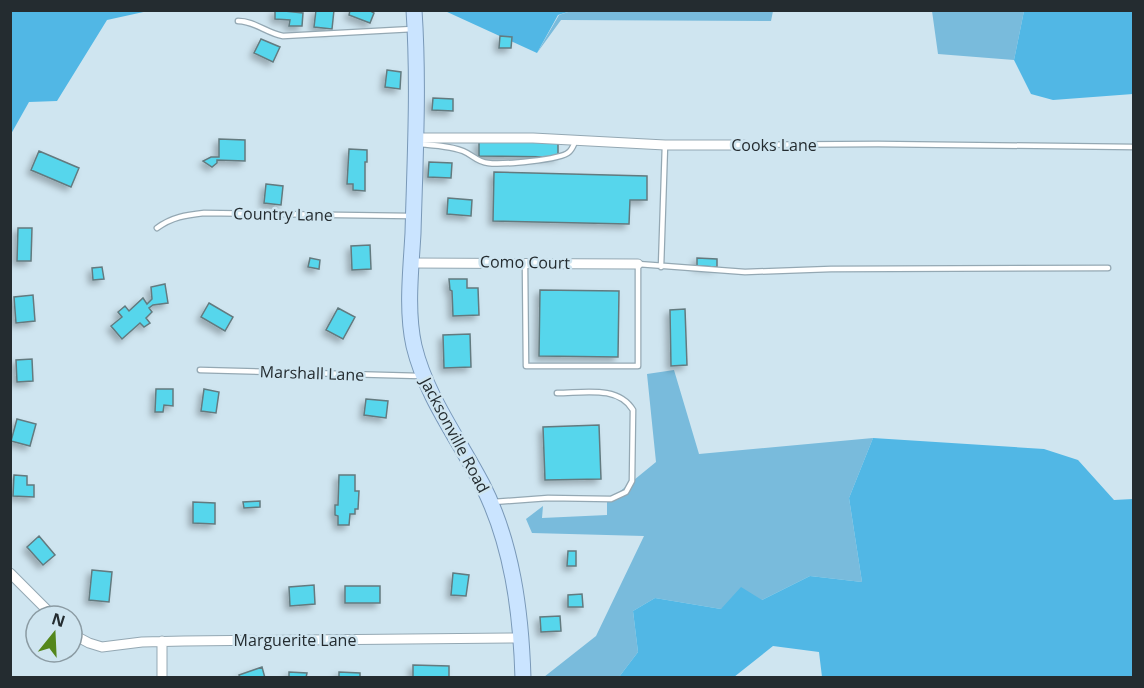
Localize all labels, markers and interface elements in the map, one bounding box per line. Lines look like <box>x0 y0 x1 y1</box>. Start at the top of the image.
street label: Cooks Lane <box>731 134 817 156</box>
street label: Country Lane <box>233 202 333 226</box>
street label: Como Court <box>480 250 571 274</box>
street label: Marshall Lane <box>259 360 365 386</box>
street label: Jacksonville Road <box>414 372 495 497</box>
north arrow <box>24 604 84 664</box>
text: N <box>49 607 68 632</box>
street label: Marguerite Lane <box>234 629 356 651</box>

